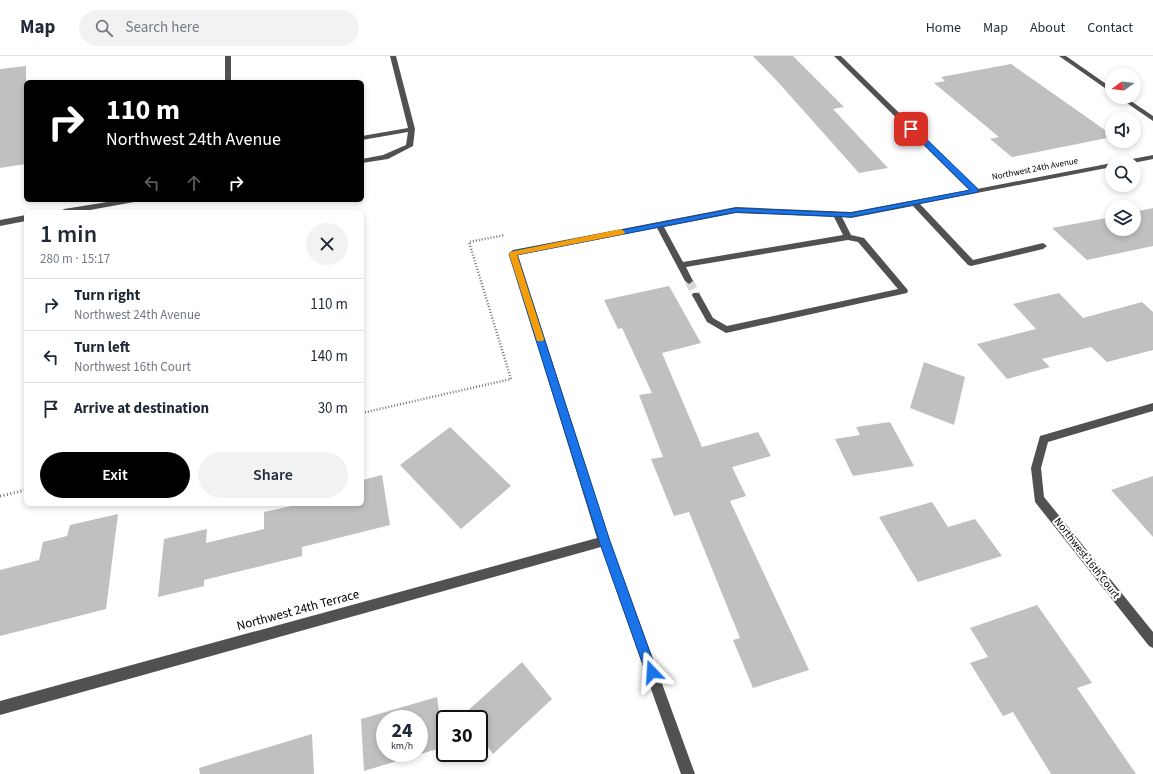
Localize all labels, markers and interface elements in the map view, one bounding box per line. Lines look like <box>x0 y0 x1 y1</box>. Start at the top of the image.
search box <box>79 10 359 46</box>
text: Map <box>20 14 55 41</box>
icon: search <box>93 17 115 39</box>
text: Search here <box>125 17 199 38</box>
text: Home <box>926 18 961 38</box>
text: Map <box>983 18 1008 38</box>
text: About <box>1030 18 1065 38</box>
text: Contact <box>1087 18 1133 38</box>
north arrow <box>1105 68 1141 104</box>
map controls <box>1105 68 1141 236</box>
text: 110 m <box>106 90 180 130</box>
icon: right <box>40 96 92 148</box>
pin <box>894 112 928 146</box>
button: sound <box>1105 112 1141 148</box>
icon: arrive <box>900 118 922 140</box>
text: Northwest 24th Avenue <box>106 127 281 152</box>
street label: Northwest 24th Avenue <box>991 154 1080 184</box>
button: search <box>1105 156 1141 192</box>
icon: left <box>141 172 163 194</box>
icon: ahead <box>183 172 205 194</box>
icon: right <box>225 172 247 194</box>
button: layers <box>1105 200 1141 236</box>
text: 1 min <box>40 217 97 252</box>
button: close <box>306 223 348 265</box>
text: 280 m · 15:17 <box>40 250 110 268</box>
text: Turn right <box>74 285 140 306</box>
icon: right <box>40 294 62 316</box>
text: 110 m <box>310 294 348 315</box>
text: Northwest 24th Avenue <box>74 306 200 324</box>
text: Turn left <box>74 337 130 358</box>
icon: left <box>40 346 62 368</box>
text: 140 m <box>310 346 348 367</box>
text: Northwest 16th Court <box>74 358 191 376</box>
icon: arrive <box>40 398 62 420</box>
text: Arrive at destination <box>74 398 209 419</box>
text: 30 m <box>318 398 348 419</box>
button: Exit <box>40 452 190 498</box>
button: Share <box>198 452 348 498</box>
street label: Northwest 16th Court <box>1051 514 1124 602</box>
street label: Northwest 24th Terrace <box>235 585 361 635</box>
position arrow <box>631 651 673 693</box>
speed limit sign: 30 <box>436 710 488 762</box>
text: 24 <box>391 717 413 745</box>
text: km/h <box>391 739 413 753</box>

